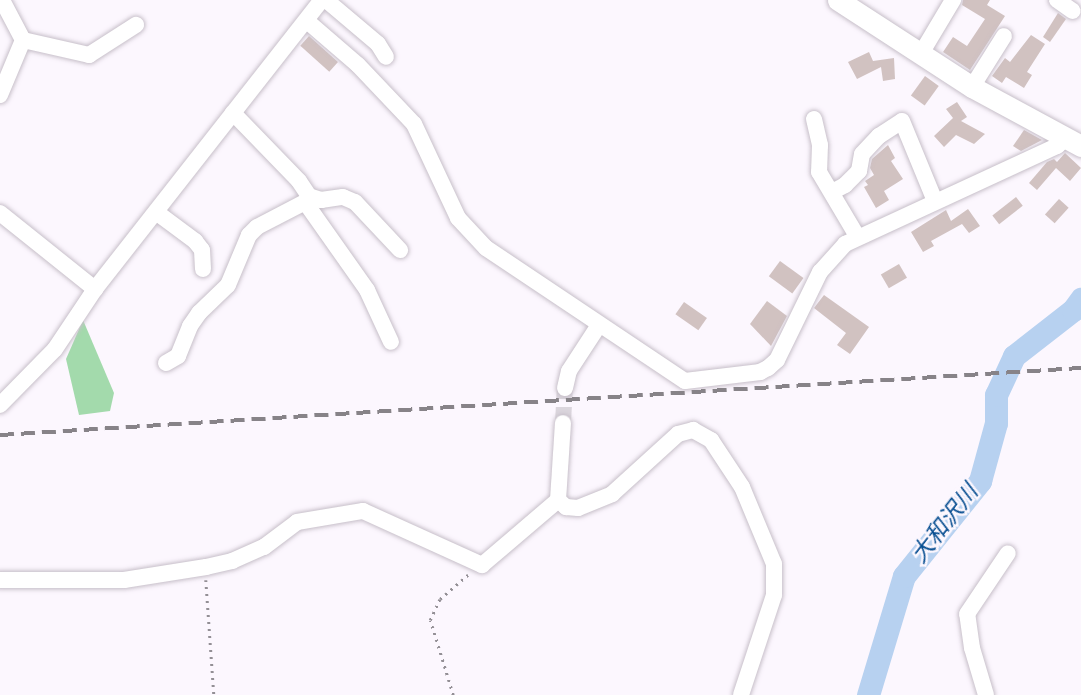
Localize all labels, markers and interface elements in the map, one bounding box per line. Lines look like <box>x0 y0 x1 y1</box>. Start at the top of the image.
water label: 大和沢川 <box>906 479 984 569</box>

